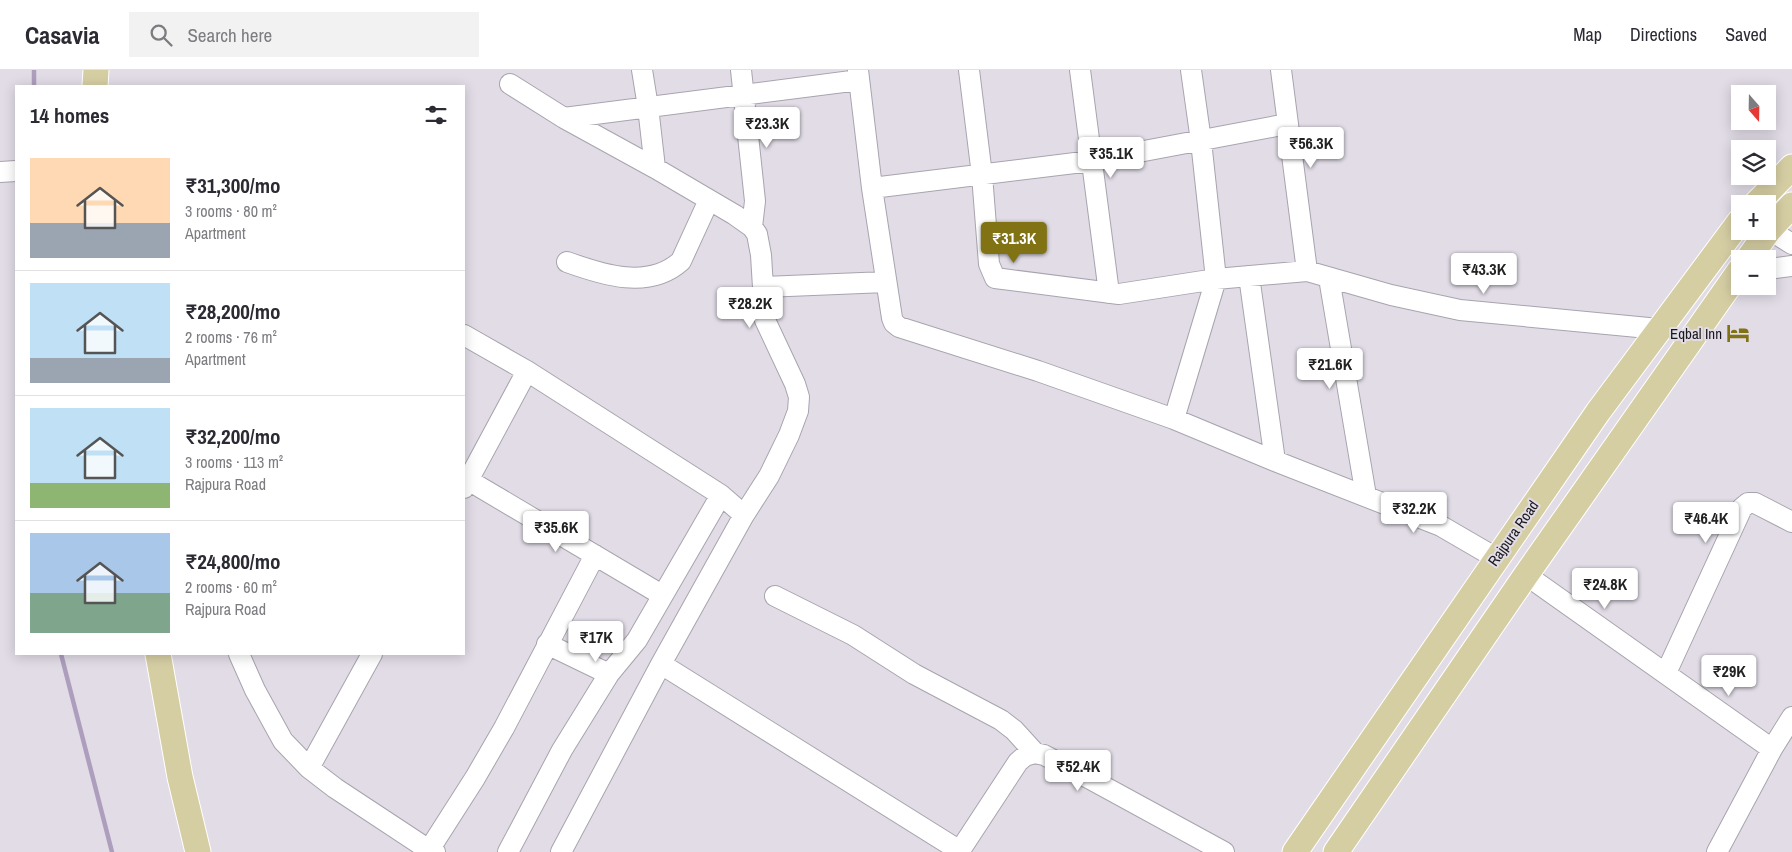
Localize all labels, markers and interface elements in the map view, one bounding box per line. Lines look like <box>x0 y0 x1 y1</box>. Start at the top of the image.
search box <box>129 12 479 57</box>
text: Casavia <box>25 19 99 51</box>
icon: search <box>147 21 175 49</box>
text: Search here <box>187 22 272 48</box>
text: Map <box>1573 22 1602 47</box>
text: Directions <box>1630 22 1697 47</box>
text: Saved <box>1725 22 1767 47</box>
north arrow <box>1731 85 1776 130</box>
map controls <box>1731 85 1776 295</box>
text: 14 homes <box>30 101 109 130</box>
icon: filters <box>422 101 450 129</box>
pin: ₹23.3K <box>726 106 808 149</box>
text: ₹23.3K <box>745 112 789 134</box>
pin: ₹56.3K <box>1270 126 1352 169</box>
text: ₹56.3K <box>1289 132 1333 154</box>
pin: ₹35.1K <box>1070 136 1152 179</box>
button: layers <box>1731 140 1776 185</box>
text: ₹35.1K <box>1089 142 1133 164</box>
text: ₹31,300/mo <box>185 171 280 200</box>
icon: home <box>70 178 130 238</box>
button: + <box>1731 195 1776 240</box>
text: 3 rooms · 80 m² <box>185 200 277 222</box>
text: Apartment <box>185 222 246 244</box>
pin: ₹31.3K <box>973 222 1055 264</box>
text: ₹31.3K <box>992 227 1036 249</box>
button: − <box>1731 250 1776 295</box>
pin: ₹43.3K <box>1443 252 1525 295</box>
text: ₹43.3K <box>1462 258 1506 280</box>
pin: ₹28.2K <box>709 286 791 329</box>
text: ₹28.2K <box>728 292 772 314</box>
text: ₹28,200/mo <box>185 297 280 326</box>
icon: home <box>70 303 130 363</box>
hotel icon: Eqbal Inn <box>1725 320 1751 346</box>
place label: Eqbal Inn <box>1670 323 1722 344</box>
text: 2 rooms · 76 m² <box>185 326 277 348</box>
text: Apartment <box>185 348 246 370</box>
pin: ₹21.6K <box>1289 348 1371 390</box>
text: ₹21.6K <box>1308 353 1352 375</box>
text: ₹32,200/mo <box>185 422 280 451</box>
icon: home <box>70 428 130 488</box>
text: 3 rooms · 113 m² <box>185 451 283 473</box>
text: Rajpura Road <box>185 473 266 495</box>
pin: ₹32.2K <box>1373 492 1455 534</box>
street label: Rajpura Road <box>1483 496 1543 570</box>
text: ₹32.2K <box>1392 497 1436 519</box>
pin: ₹46.4K <box>1665 502 1747 544</box>
text: ₹46.4K <box>1684 507 1728 529</box>
pin: ₹35.6K <box>515 510 597 553</box>
text: ₹35.6K <box>534 516 578 538</box>
text: ₹24,800/mo <box>185 547 280 576</box>
icon: home <box>70 553 130 613</box>
pin: ₹24.8K <box>1564 568 1646 610</box>
text: ₹24.8K <box>1583 573 1627 595</box>
text: 2 rooms · 60 m² <box>185 576 277 598</box>
text: Rajpura Road <box>185 598 266 620</box>
pin: ₹17K <box>566 620 626 663</box>
text: ₹17K <box>579 626 613 648</box>
pin: ₹29K <box>1699 654 1759 697</box>
text: ₹29K <box>1712 660 1746 682</box>
pin: ₹52.4K <box>1037 750 1119 792</box>
text: ₹52.4K <box>1056 755 1100 777</box>

